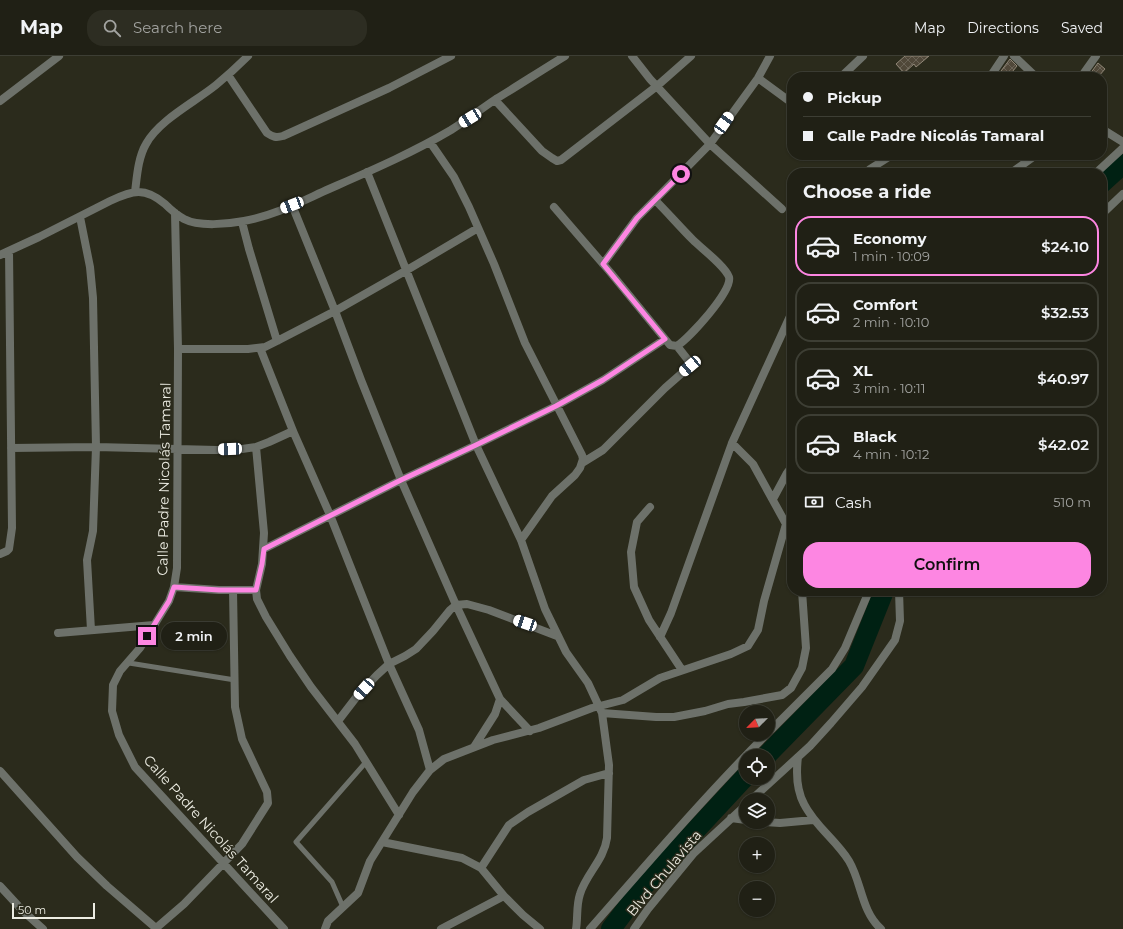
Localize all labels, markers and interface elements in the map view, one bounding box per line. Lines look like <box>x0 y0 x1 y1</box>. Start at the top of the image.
search box <box>87 10 367 46</box>
text: Map <box>20 16 63 39</box>
icon: search <box>101 17 123 39</box>
text: Search here <box>133 18 222 37</box>
text: Map <box>914 19 945 37</box>
text: Directions <box>967 19 1039 37</box>
text: Saved <box>1061 19 1103 37</box>
text: Pickup <box>827 88 882 107</box>
car <box>457 107 483 129</box>
car <box>712 110 736 136</box>
text: Calle Padre Nicolás Tamaral <box>827 126 1044 145</box>
route start <box>672 165 690 183</box>
text: Choose a ride <box>803 181 931 203</box>
car <box>279 195 305 215</box>
icon: car <box>805 228 841 264</box>
text: Economy <box>853 229 926 248</box>
text: $24.10 <box>1041 237 1089 256</box>
text: 1 min · 10:09 <box>853 248 930 264</box>
icon: car <box>805 294 841 330</box>
text: Comfort <box>853 295 918 314</box>
text: $32.53 <box>1041 303 1089 322</box>
text: 2 min · 10:10 <box>853 314 929 330</box>
car <box>677 354 703 378</box>
icon: car <box>805 360 841 396</box>
text: XL <box>853 361 872 380</box>
text: $40.97 <box>1037 369 1089 388</box>
text: 3 min · 10:11 <box>853 380 925 396</box>
street label: Calle Padre Nicolás Tamaral <box>153 382 175 576</box>
icon: car <box>805 426 841 462</box>
text: Black <box>853 427 897 446</box>
text: $42.02 <box>1038 435 1089 454</box>
car <box>218 443 242 455</box>
text: 4 min · 10:12 <box>853 446 929 462</box>
icon: cash <box>803 491 825 513</box>
text: Cash <box>835 493 872 512</box>
text: 510 m <box>1053 494 1091 510</box>
button: Confirm <box>803 542 1091 588</box>
car <box>512 613 538 633</box>
callout: 2 min <box>161 622 227 650</box>
route end <box>138 627 156 645</box>
text: 2 min <box>175 628 213 644</box>
car <box>352 676 376 702</box>
north arrow <box>739 705 775 741</box>
map controls <box>739 705 775 917</box>
button: locate <box>739 749 775 785</box>
street label: Calle Padre Nicolás Tamaral <box>140 751 282 907</box>
button: layers <box>739 793 775 829</box>
street label: Blvd Chulavista <box>623 826 705 920</box>
button: + <box>739 837 775 873</box>
button: − <box>739 881 775 917</box>
scale bar <box>12 901 95 920</box>
text: 50 m <box>18 903 46 917</box>

